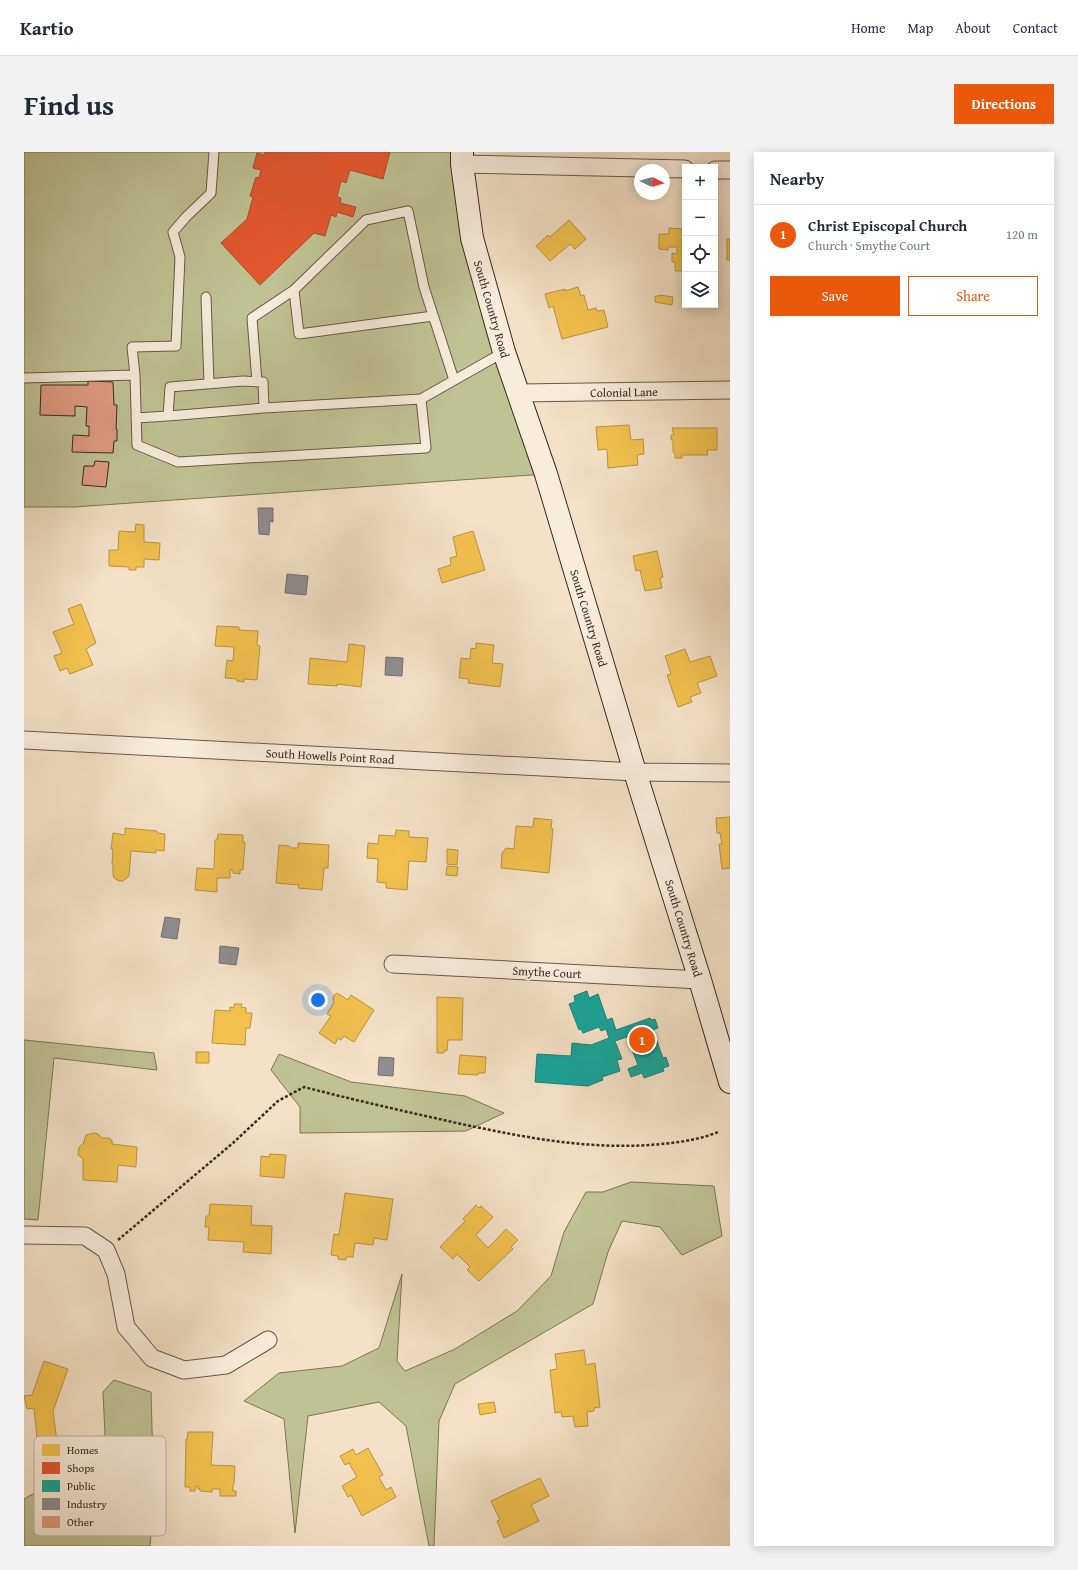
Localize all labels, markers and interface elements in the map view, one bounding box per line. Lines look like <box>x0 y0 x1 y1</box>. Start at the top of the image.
text: Kartio <box>20 14 74 42</box>
text: Home <box>851 18 886 38</box>
text: Map <box>908 18 933 38</box>
text: About <box>955 18 991 38</box>
text: Contact <box>1013 18 1058 38</box>
text: Find us <box>24 84 114 125</box>
button: Directions <box>954 84 1054 124</box>
north arrow <box>634 164 670 200</box>
map controls <box>682 164 718 308</box>
button: + <box>682 164 718 200</box>
text: Nearby <box>770 166 824 191</box>
button: − <box>682 200 718 236</box>
text: Christ Episcopal Church <box>808 215 967 236</box>
text: 1 <box>780 225 786 244</box>
text: 120 m <box>1006 225 1038 244</box>
button: locate <box>682 236 718 272</box>
text: Church · Smythe Court <box>808 236 930 255</box>
street label: South Country Road <box>470 258 514 360</box>
button: layers <box>682 272 718 308</box>
button: Save <box>770 276 900 316</box>
button: Share <box>908 276 1038 316</box>
street label: Colonial Lane <box>590 383 658 401</box>
street label: South Country Road <box>566 567 612 669</box>
street label: South Howells Point Road <box>265 744 395 768</box>
street label: South Country Road <box>661 877 707 979</box>
street label: Smythe Court <box>512 962 583 982</box>
your location <box>308 990 328 1010</box>
pin: 1 <box>629 1025 655 1055</box>
legend <box>34 1436 166 1536</box>
text: Homes <box>67 1442 98 1458</box>
text: Shops <box>67 1460 94 1476</box>
text: Public <box>67 1478 96 1494</box>
text: Industry <box>67 1496 107 1512</box>
text: Other <box>67 1514 94 1530</box>

